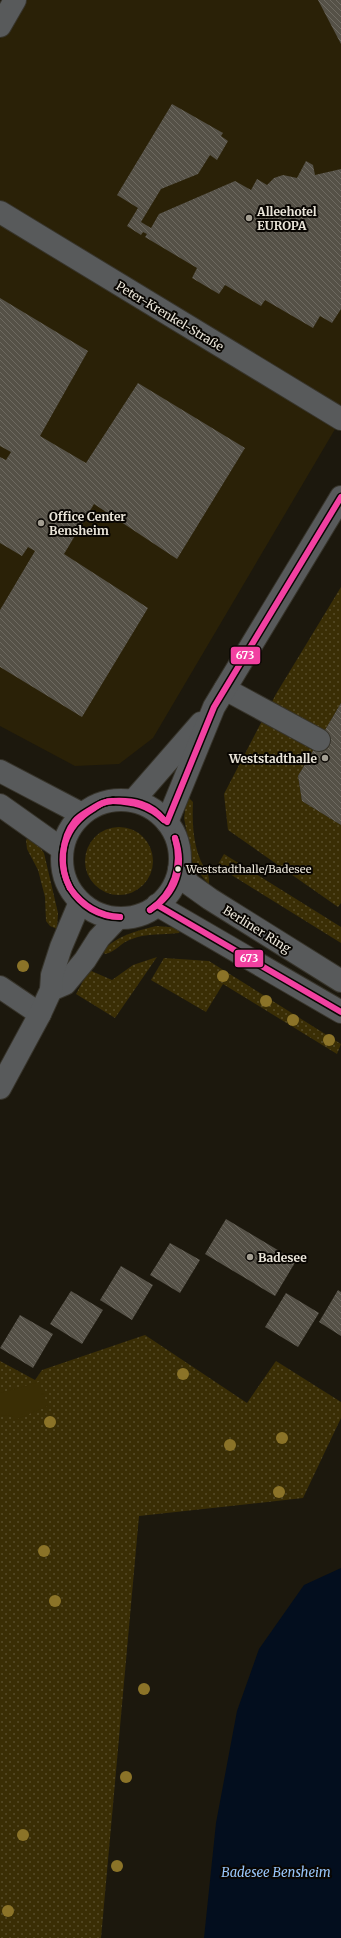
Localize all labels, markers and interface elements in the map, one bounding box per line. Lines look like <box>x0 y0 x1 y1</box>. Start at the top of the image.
place label: Alleehotel EUROPA <box>256 204 317 233</box>
marker: Alleehotel EUROPA <box>244 213 254 223</box>
street label: Peter-Krenkel-Straße <box>114 278 226 354</box>
place label: Office Center Bensheim <box>49 509 126 538</box>
marker: Office Center Bensheim <box>36 518 46 528</box>
line badge: 673 <box>230 646 261 665</box>
text: 673 <box>236 648 254 662</box>
place label: Weststadthalle <box>228 751 317 766</box>
marker: Weststadthalle <box>320 753 330 763</box>
place label: Weststadthalle/Badesee <box>185 862 312 876</box>
marker: Weststadthalle/Badesee <box>173 864 183 874</box>
street label: Berliner Ring <box>220 902 294 956</box>
line badge: 673 <box>234 949 264 968</box>
text: 673 <box>240 951 258 965</box>
place label: Badesee <box>258 1250 307 1265</box>
marker: Badesee <box>245 1252 255 1262</box>
water label: Badesee Bensheim <box>221 1864 331 1881</box>

